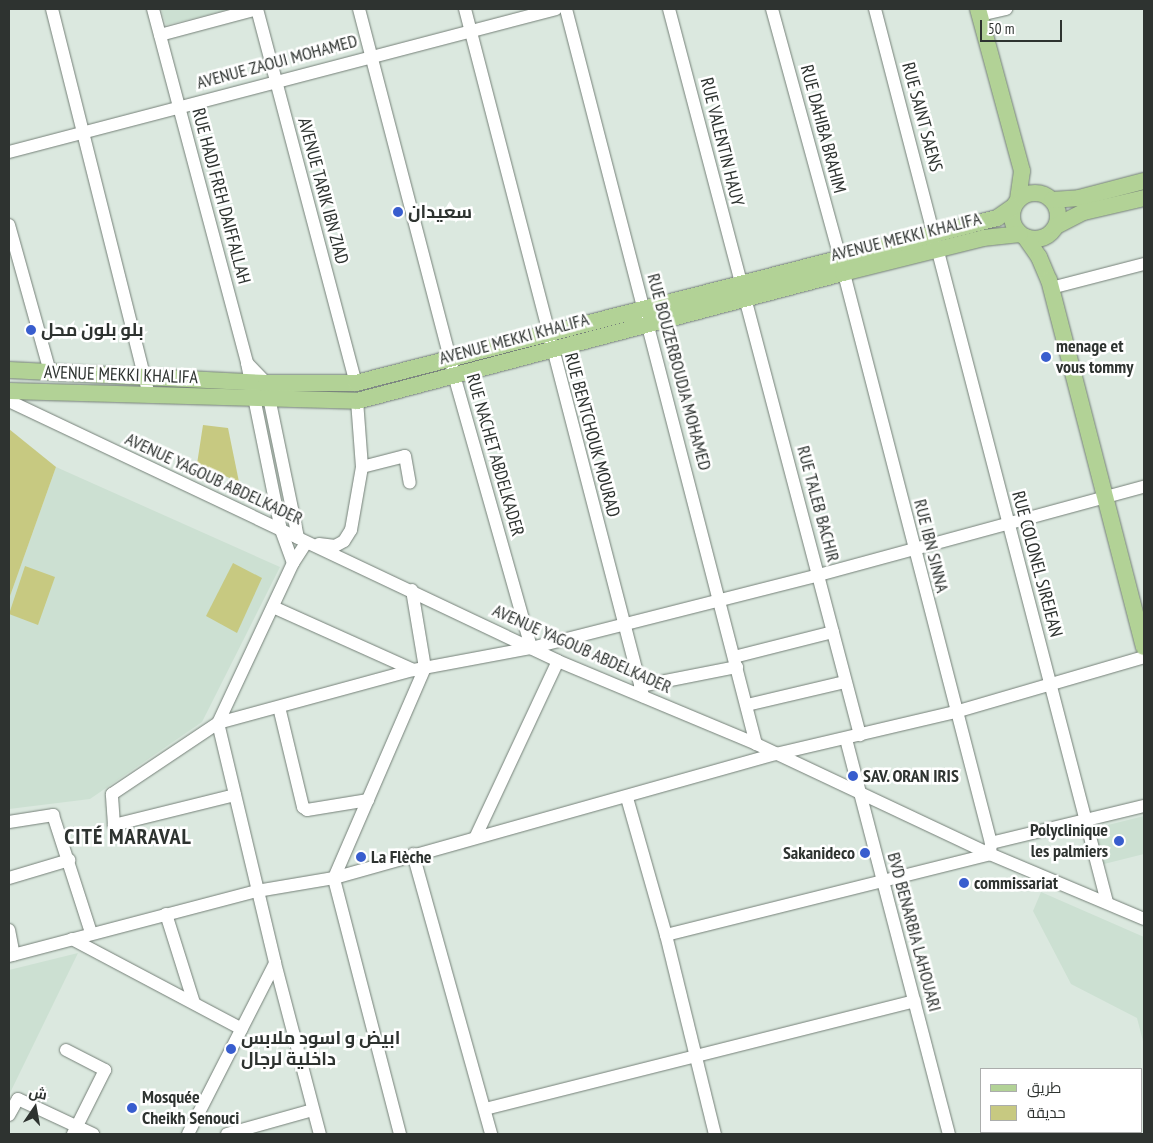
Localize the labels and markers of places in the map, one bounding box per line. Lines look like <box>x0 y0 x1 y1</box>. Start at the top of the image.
place label: سعيدان <box>408 201 472 223</box>
marker: سعيدان <box>392 206 404 218</box>
place label: بلو بلون محل <box>41 319 144 341</box>
marker: بلو بلون محل <box>25 324 37 336</box>
place label: menage et vous tommy <box>1056 336 1133 378</box>
marker: menage et vous tommy <box>1040 351 1052 363</box>
place label: SAV. ORAN IRIS <box>863 765 960 787</box>
marker: SAV. ORAN IRIS <box>847 770 859 782</box>
place label: Polyclinique les palmiers <box>1030 820 1108 862</box>
marker: Polyclinique les palmiers <box>1112 834 1126 848</box>
place label: Sakanideco <box>783 842 855 864</box>
place label: La Flèche <box>371 846 431 868</box>
marker: Sakanideco <box>859 847 871 859</box>
marker: La Flèche <box>355 851 367 863</box>
place label: commissariat <box>974 872 1058 894</box>
marker: commissariat <box>958 877 970 889</box>
place label: ابيض و اسود ملابس داخلية لرجال <box>241 1028 400 1070</box>
marker: ابيض و اسود ملابس داخلية لرجال <box>225 1043 237 1055</box>
place label: Mosquée Cheikh Senouci <box>142 1087 239 1130</box>
marker: Mosquée Cheikh Senouci <box>126 1102 138 1114</box>

